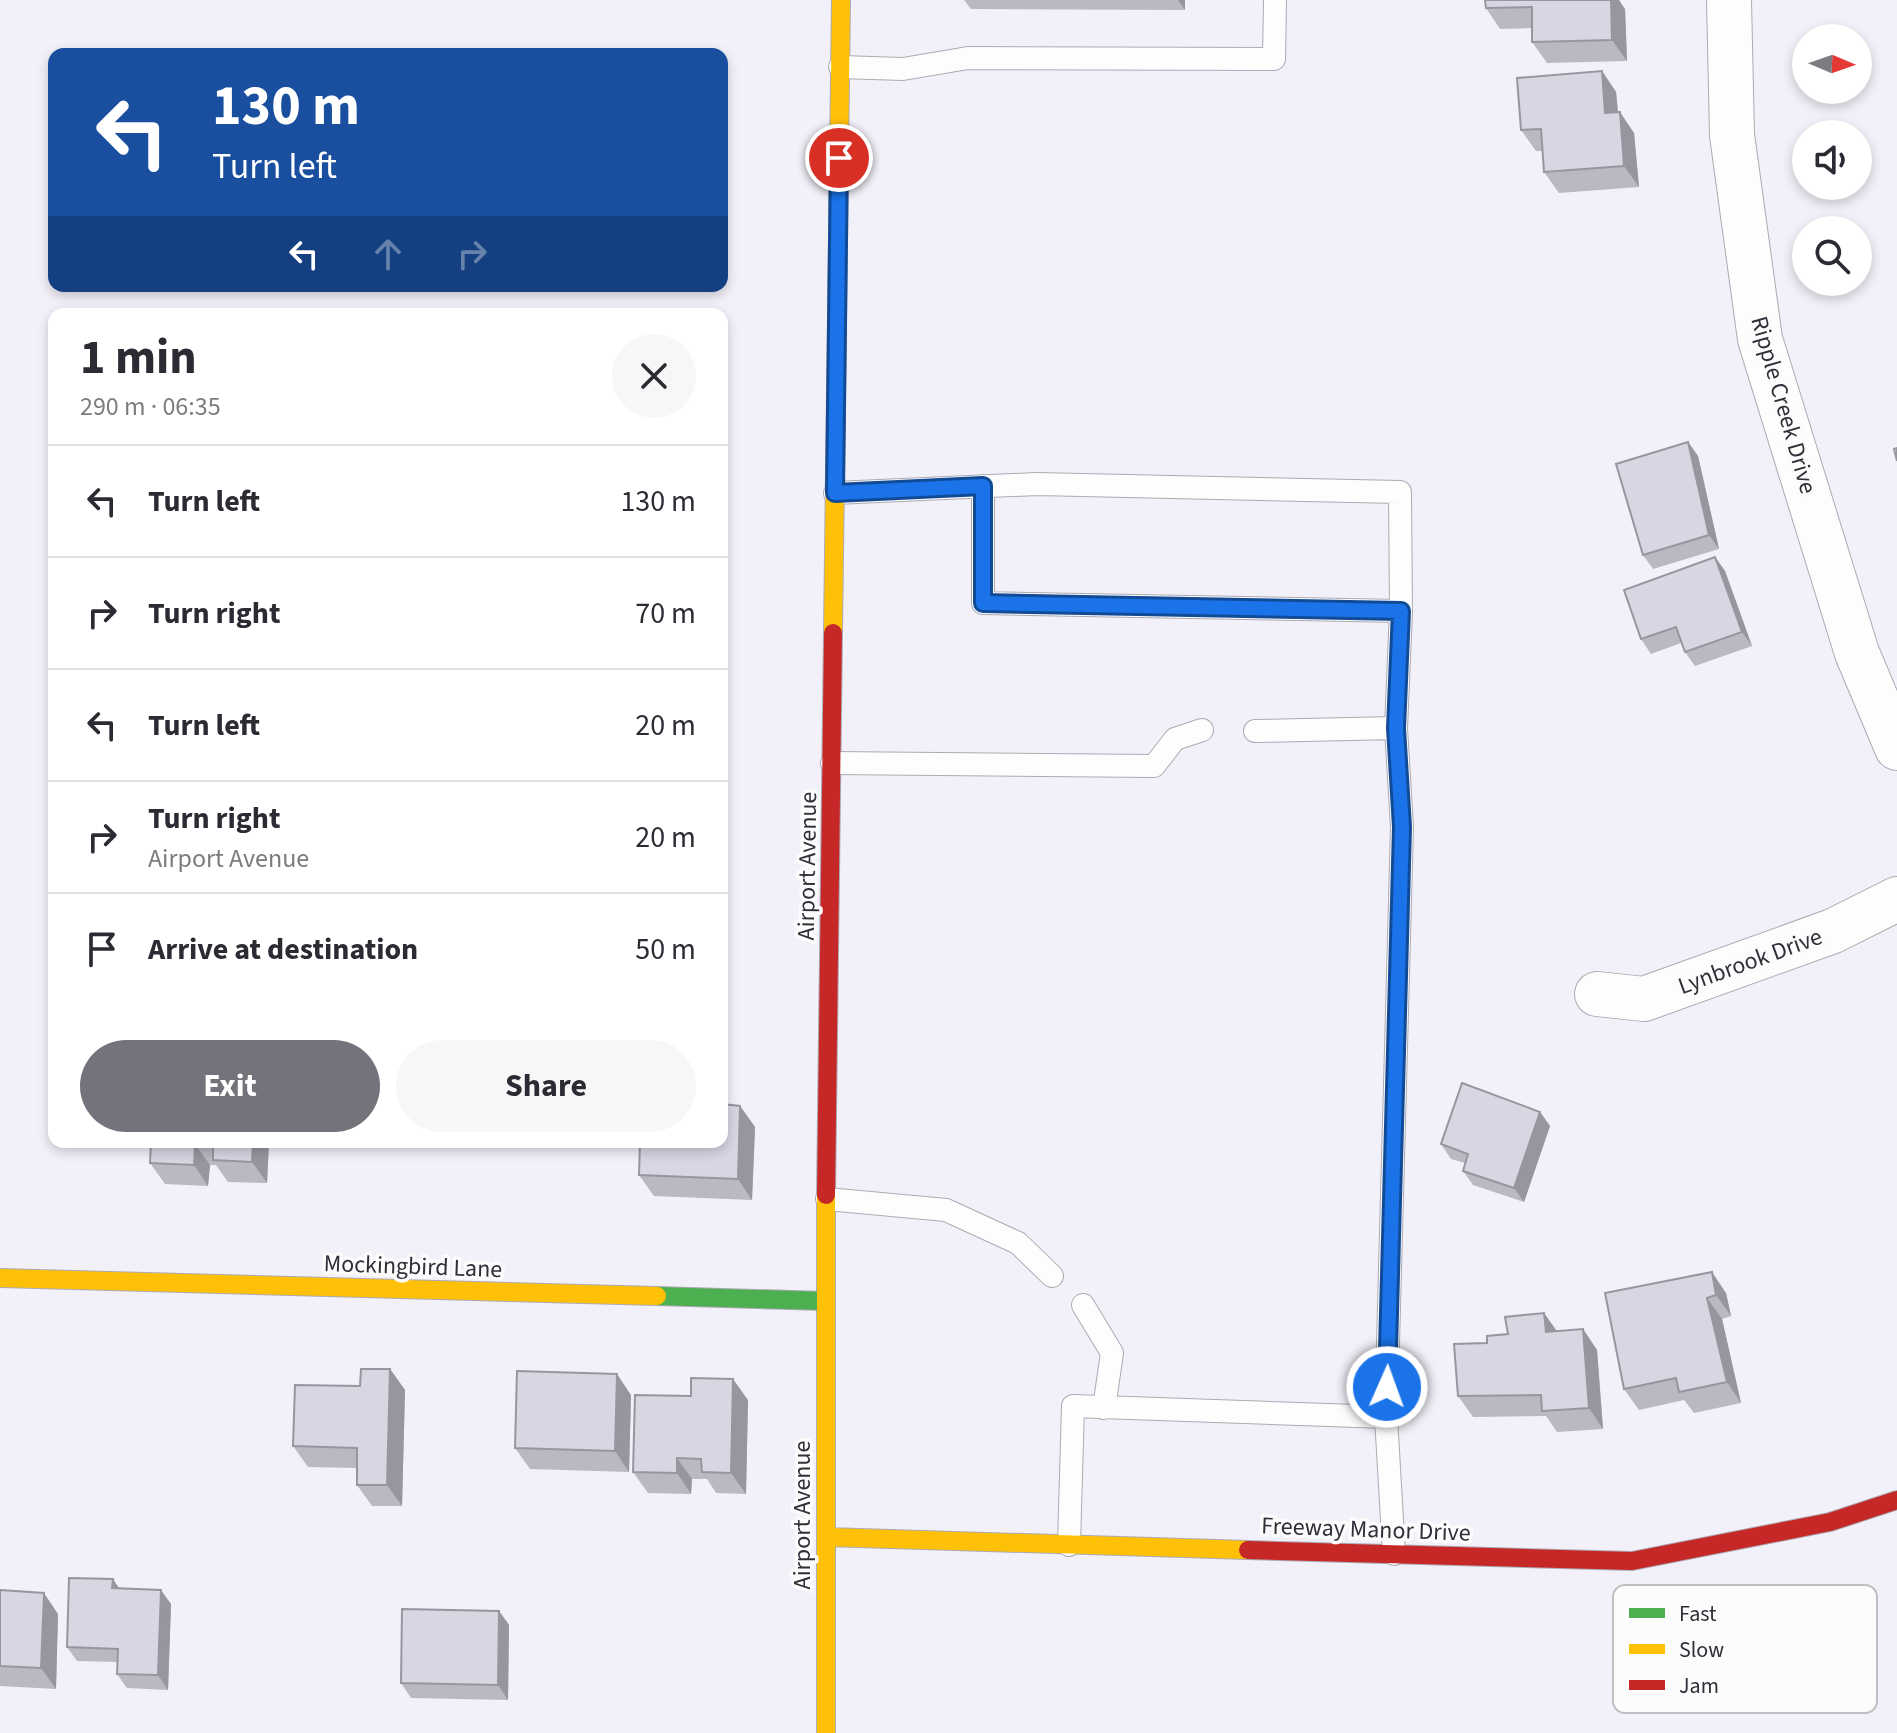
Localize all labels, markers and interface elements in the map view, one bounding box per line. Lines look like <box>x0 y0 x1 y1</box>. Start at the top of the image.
north arrow <box>1792 24 1872 104</box>
map controls <box>1792 24 1872 296</box>
text: 130 m <box>212 67 360 146</box>
icon: left <box>80 80 184 184</box>
button: sound <box>1792 120 1872 200</box>
pin <box>805 124 873 192</box>
icon: arrive <box>817 136 861 180</box>
text: Turn left <box>212 141 337 192</box>
button: search <box>1792 216 1872 296</box>
icon: left <box>282 232 326 276</box>
icon: ahead <box>366 232 410 276</box>
icon: right <box>450 232 494 276</box>
street label: Ripple Creek Drive <box>1741 312 1826 498</box>
text: 1 min <box>80 324 197 392</box>
button: close <box>612 334 696 418</box>
text: 290 m · 06:35 <box>80 388 221 425</box>
icon: left <box>80 479 124 523</box>
text: Turn left <box>148 480 260 523</box>
text: 130 m <box>620 480 696 523</box>
icon: right <box>80 591 124 635</box>
text: Turn right <box>148 592 280 635</box>
text: 70 m <box>635 592 696 635</box>
icon: left <box>80 703 124 747</box>
text: Turn left <box>148 704 260 747</box>
text: 20 m <box>635 704 696 747</box>
street label: Airport Avenue <box>789 791 826 941</box>
text: Turn right <box>148 797 280 840</box>
icon: right <box>80 815 124 859</box>
text: 20 m <box>635 816 696 859</box>
text: Airport Avenue <box>148 840 309 877</box>
street label: Lynbrook Drive <box>1673 919 1827 1004</box>
icon: arrive <box>80 927 124 971</box>
text: Arrive at destination <box>148 928 418 971</box>
text: 50 m <box>635 928 696 971</box>
button: Exit <box>80 1040 380 1132</box>
button: Share <box>396 1040 696 1132</box>
street label: Mockingbird Lane <box>323 1246 503 1287</box>
position arrow <box>1345 1345 1429 1429</box>
street label: Airport Avenue <box>785 1441 820 1589</box>
street label: Freeway Manor Drive <box>1261 1508 1471 1551</box>
legend <box>1613 1585 1877 1713</box>
text: Fast <box>1679 1598 1717 1630</box>
text: Slow <box>1679 1634 1724 1666</box>
text: Jam <box>1679 1670 1719 1702</box>

